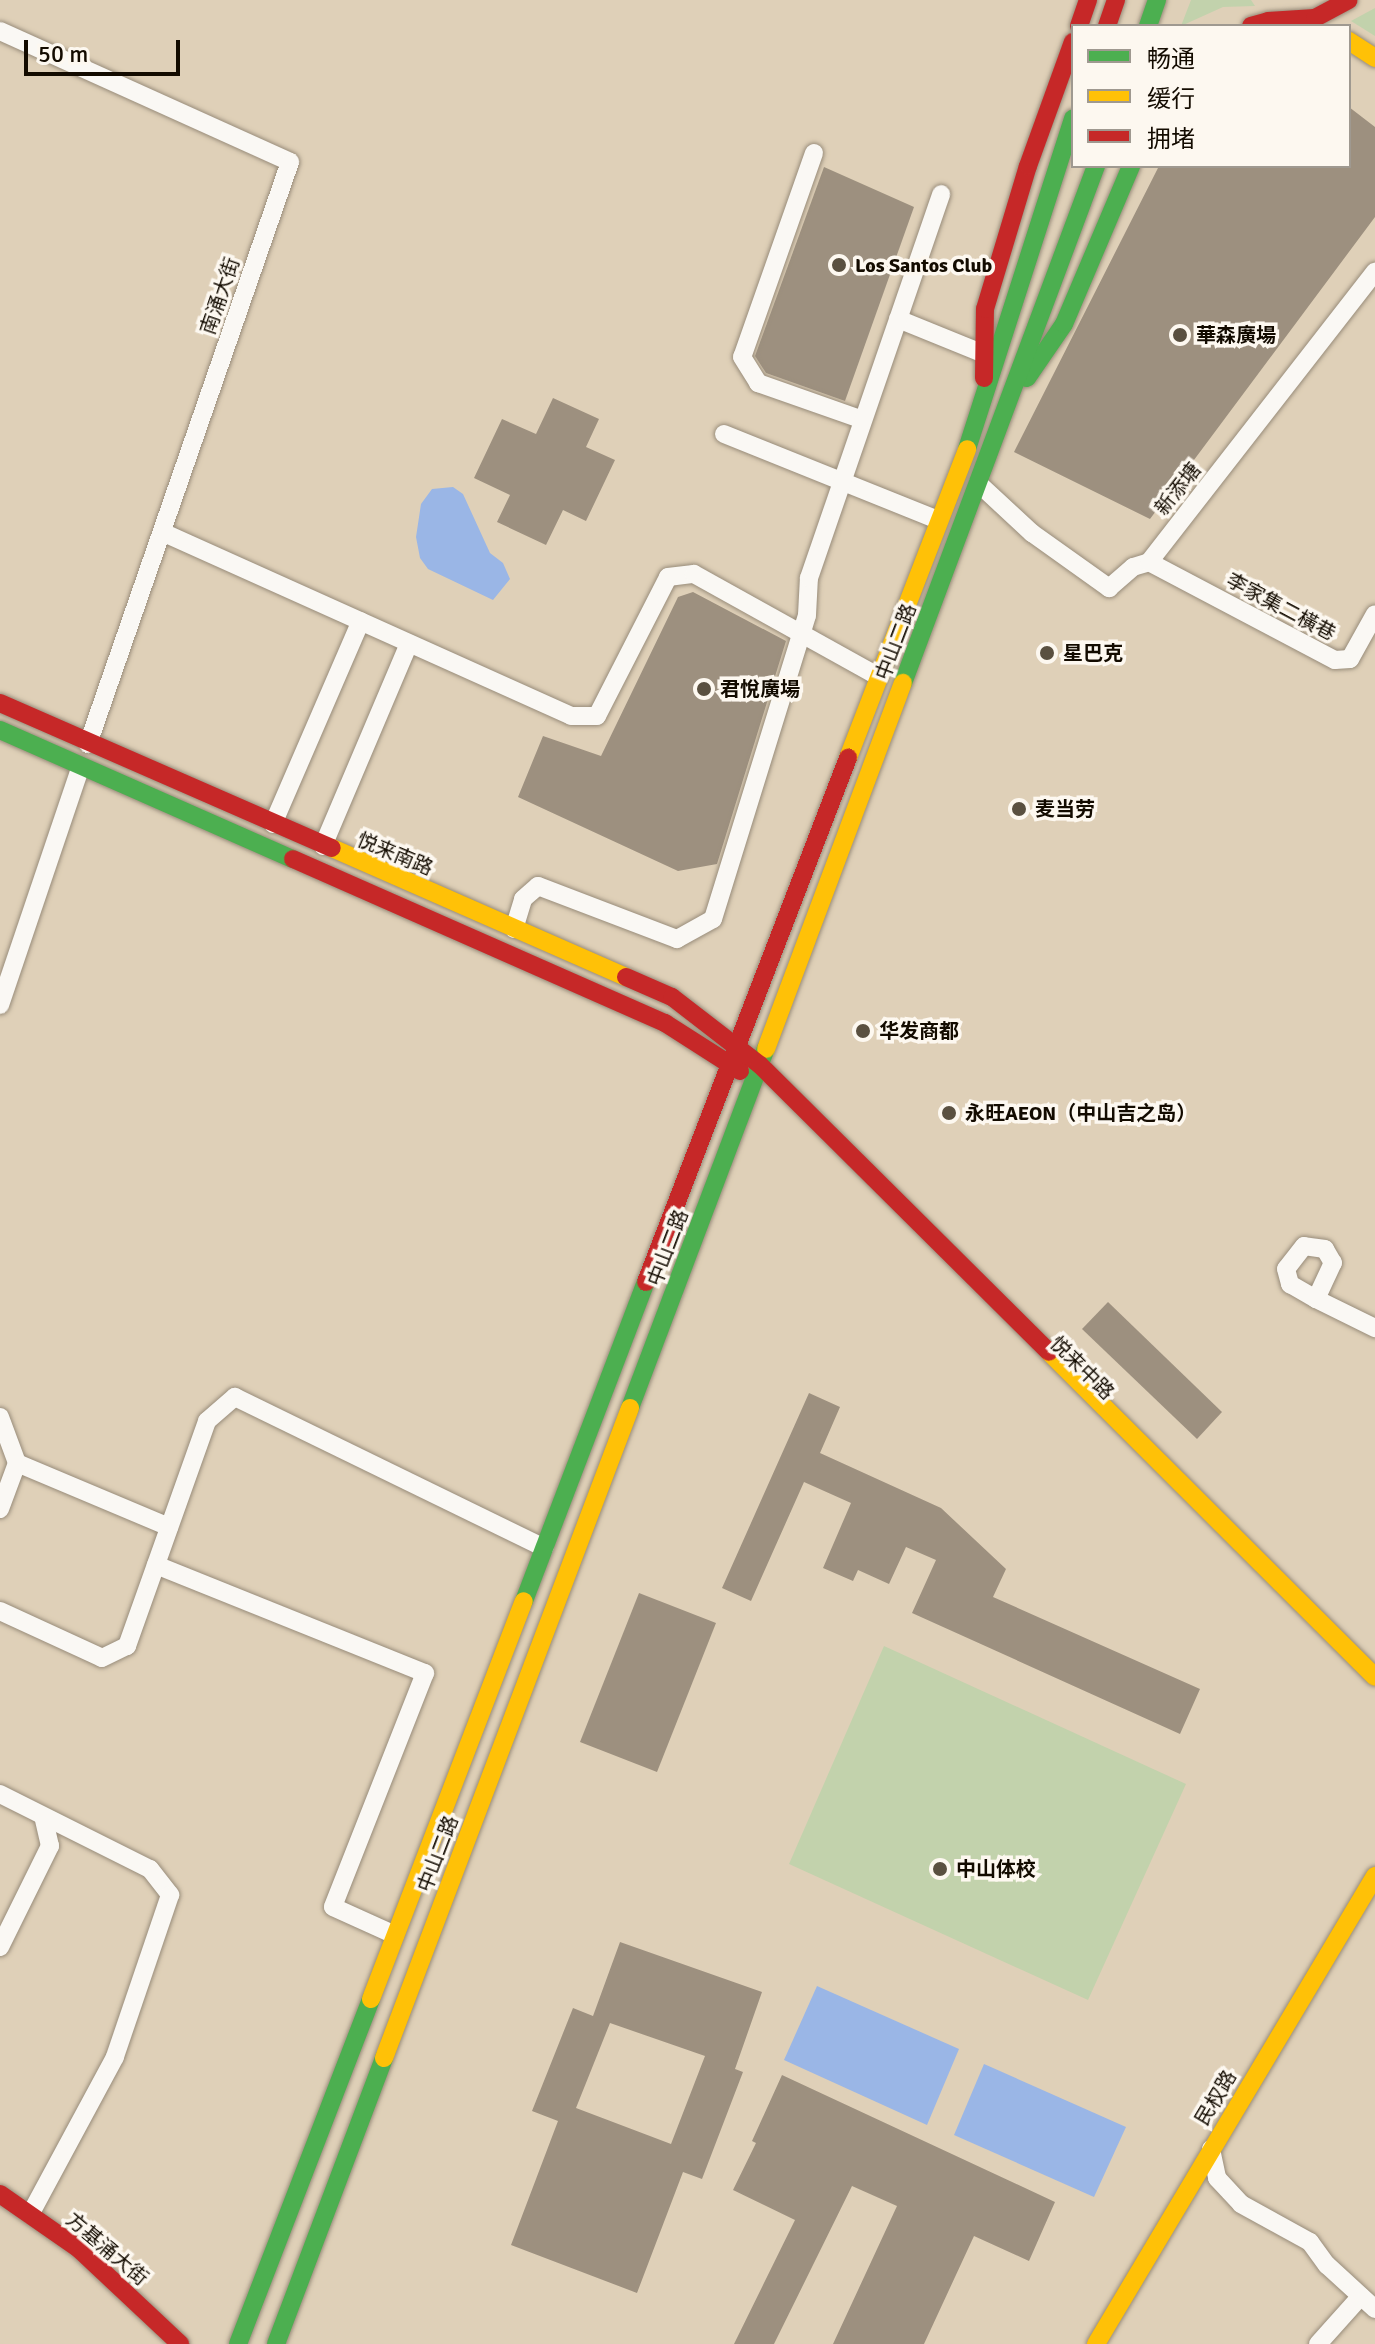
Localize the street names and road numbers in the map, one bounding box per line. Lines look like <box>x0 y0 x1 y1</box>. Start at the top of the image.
street label: 南涌大街 <box>196 254 244 338</box>
street label: 新添塘 <box>1150 458 1206 520</box>
street label: 李家集二橫巷 <box>1222 568 1340 646</box>
street label: 中山二路 <box>870 600 922 684</box>
street label: 悦来南路 <box>353 827 437 881</box>
street label: 中山二路 <box>642 1206 694 1290</box>
street label: 悦来中路 <box>1045 1331 1119 1405</box>
street label: 中山二路 <box>412 1812 464 1896</box>
street label: 民权路 <box>1190 2066 1242 2130</box>
street label: 方基涌大街 <box>61 2208 153 2290</box>

